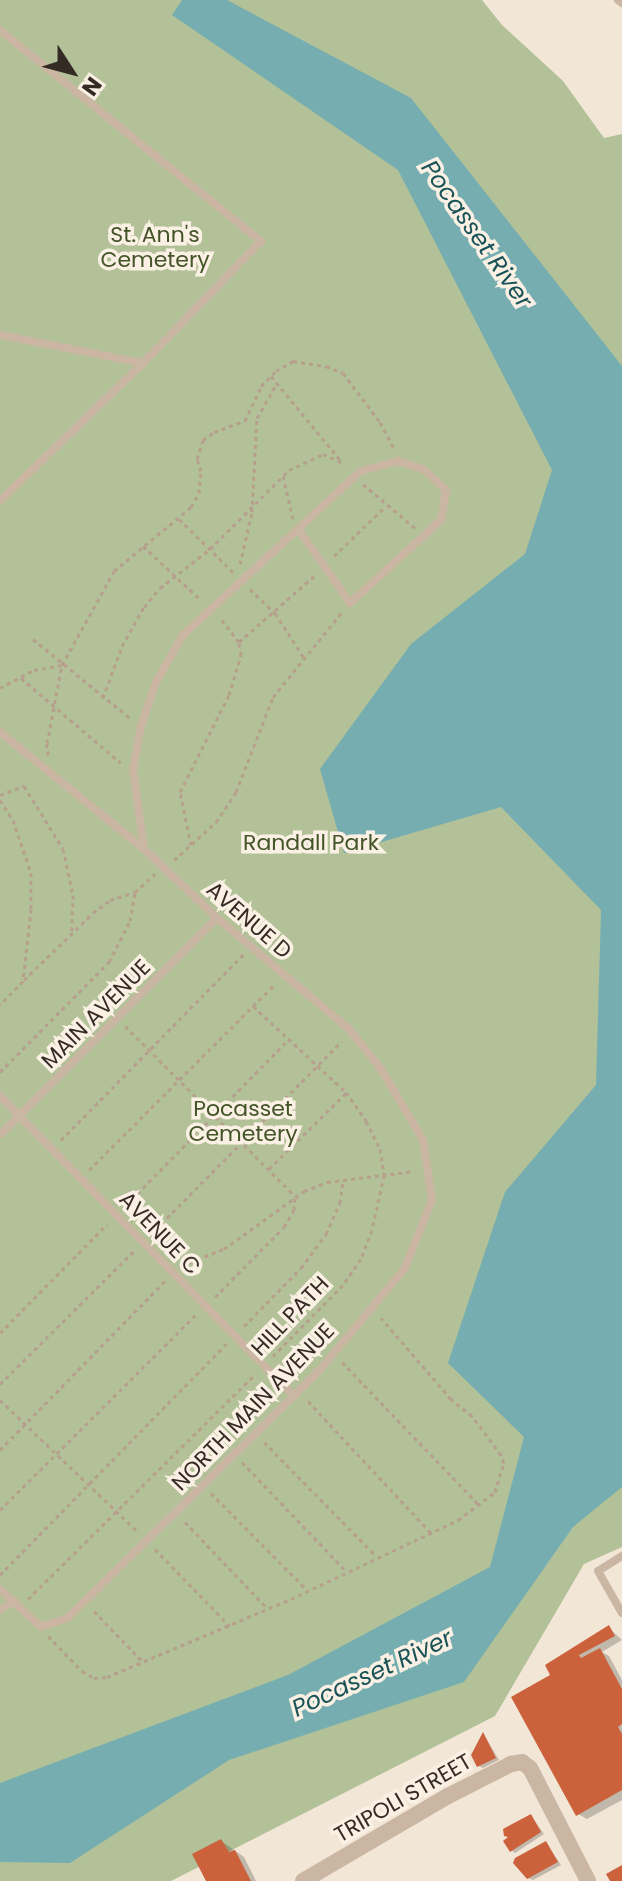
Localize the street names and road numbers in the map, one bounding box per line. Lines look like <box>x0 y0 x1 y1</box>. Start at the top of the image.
street label: AVENUE D <box>201 876 297 964</box>
street label: MAIN AVENUE <box>36 954 156 1074</box>
street label: AVENUE C <box>114 1186 206 1280</box>
street label: HILL PATH <box>246 1271 334 1361</box>
street label: NORTH MAIN AVENUE <box>166 1318 340 1496</box>
street label: TRIPOLI STREET <box>330 1748 476 1848</box>

